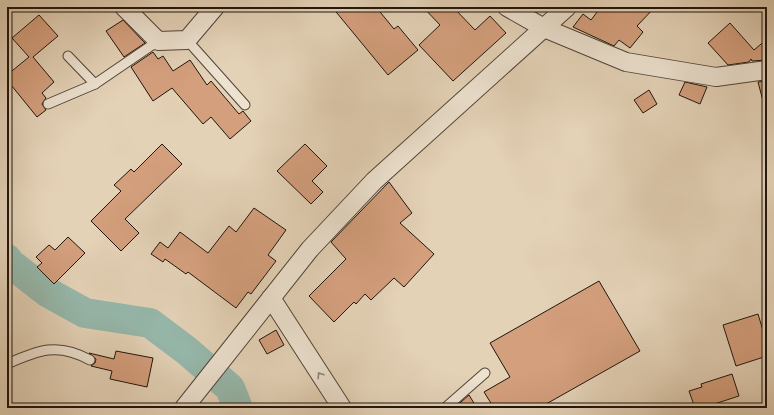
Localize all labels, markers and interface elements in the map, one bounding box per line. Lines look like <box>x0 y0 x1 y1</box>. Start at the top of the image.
one-way arrow <box>318 372 325 379</box>

